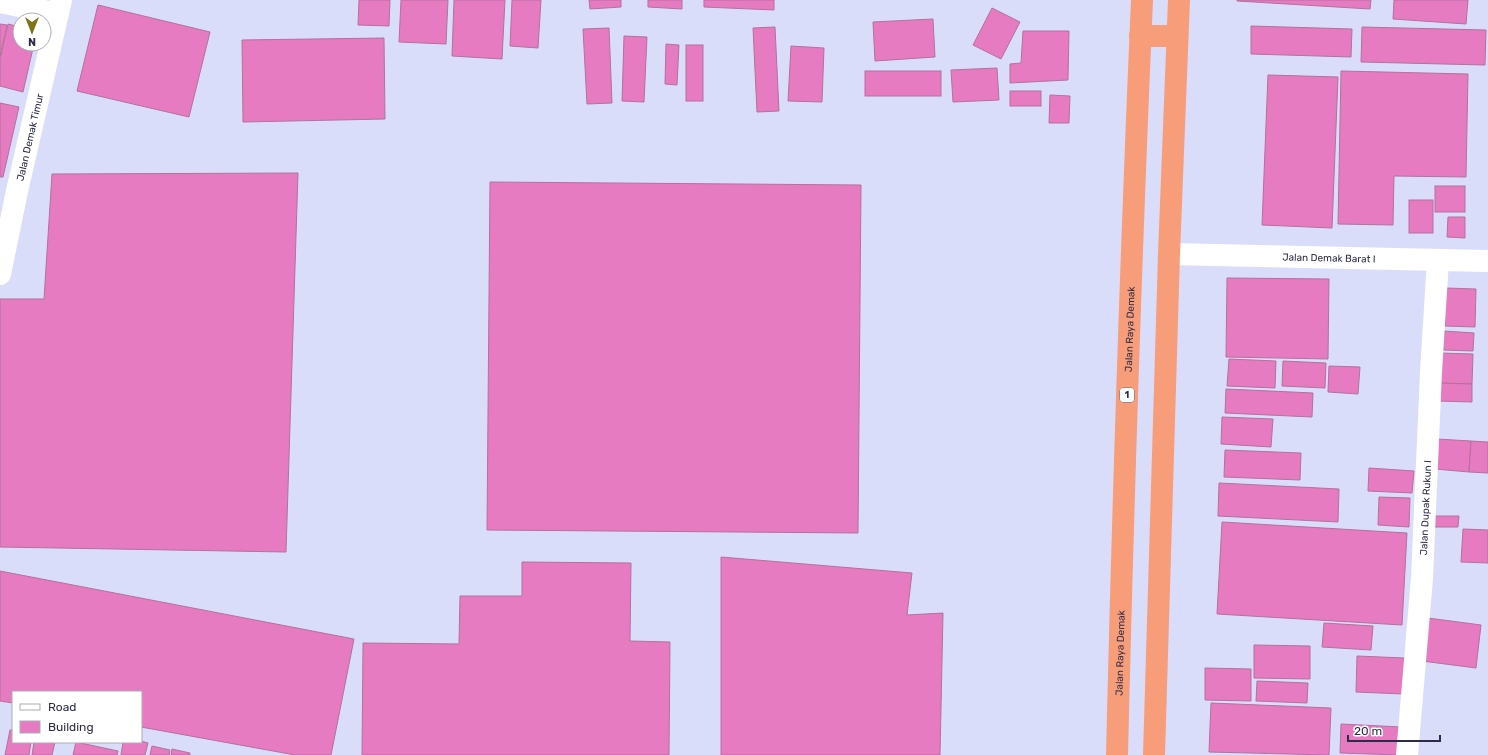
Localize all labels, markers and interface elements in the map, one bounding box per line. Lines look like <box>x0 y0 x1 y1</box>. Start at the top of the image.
north arrow <box>12 12 52 52</box>
text: N <box>28 35 36 48</box>
street label: Jalan Demak Timur <box>14 92 46 182</box>
street label: Jalan Demak Barat I <box>1282 251 1376 266</box>
street label: Jalan Raya Demak <box>1123 285 1138 372</box>
road number: 1 <box>1120 388 1134 402</box>
street label: Jalan Dupak Rukun I <box>1418 460 1434 556</box>
street label: Jalan Raya Demak <box>1113 609 1128 696</box>
legend <box>12 691 142 743</box>
text: Road <box>48 700 76 714</box>
scale bar <box>1348 717 1440 743</box>
text: Building <box>48 720 94 734</box>
text: 20 m <box>1354 724 1382 738</box>

